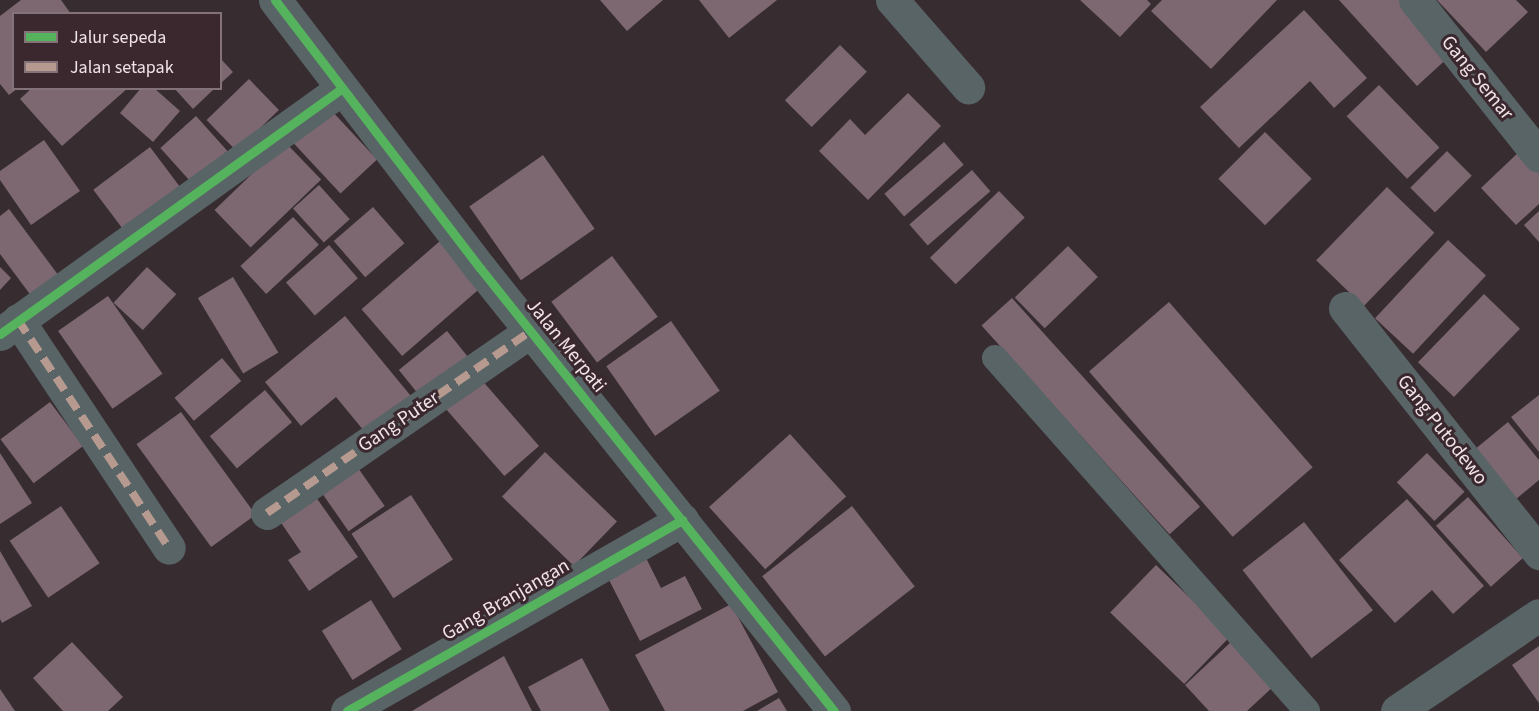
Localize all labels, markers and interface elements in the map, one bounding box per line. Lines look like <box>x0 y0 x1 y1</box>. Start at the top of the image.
legend <box>12 12 222 90</box>
text: Jalur sepeda <box>70 25 166 50</box>
street label: Gang Semar <box>1436 31 1518 125</box>
text: Jalan setapak <box>70 55 174 80</box>
street label: Jalan Merpati <box>521 294 611 398</box>
street label: Gang Putodewo <box>1392 370 1492 490</box>
street label: Gang Puter <box>354 386 444 458</box>
street label: Gang Branjangan <box>438 554 574 646</box>

